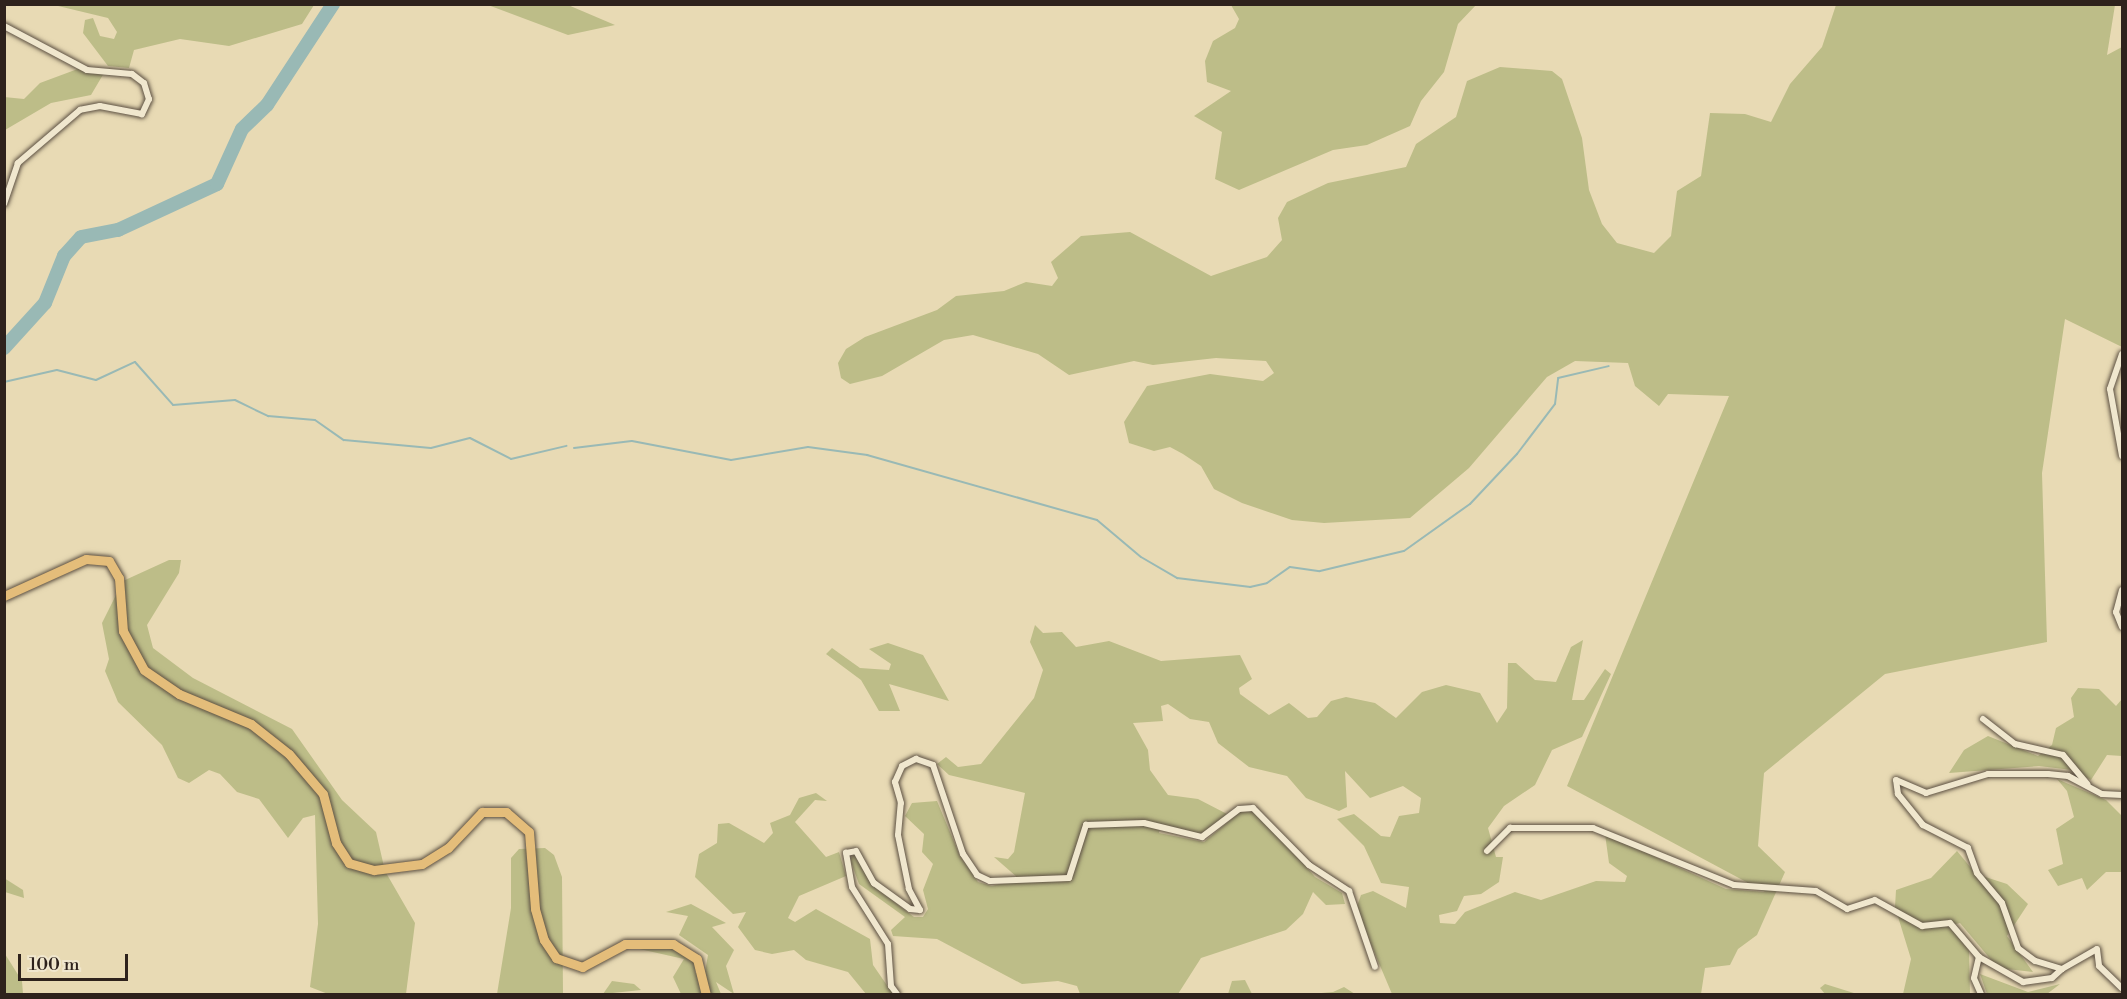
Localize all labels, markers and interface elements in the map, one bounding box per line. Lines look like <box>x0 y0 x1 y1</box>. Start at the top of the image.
scale bar <box>21 942 130 980</box>
text: 100 m <box>29 953 80 976</box>

